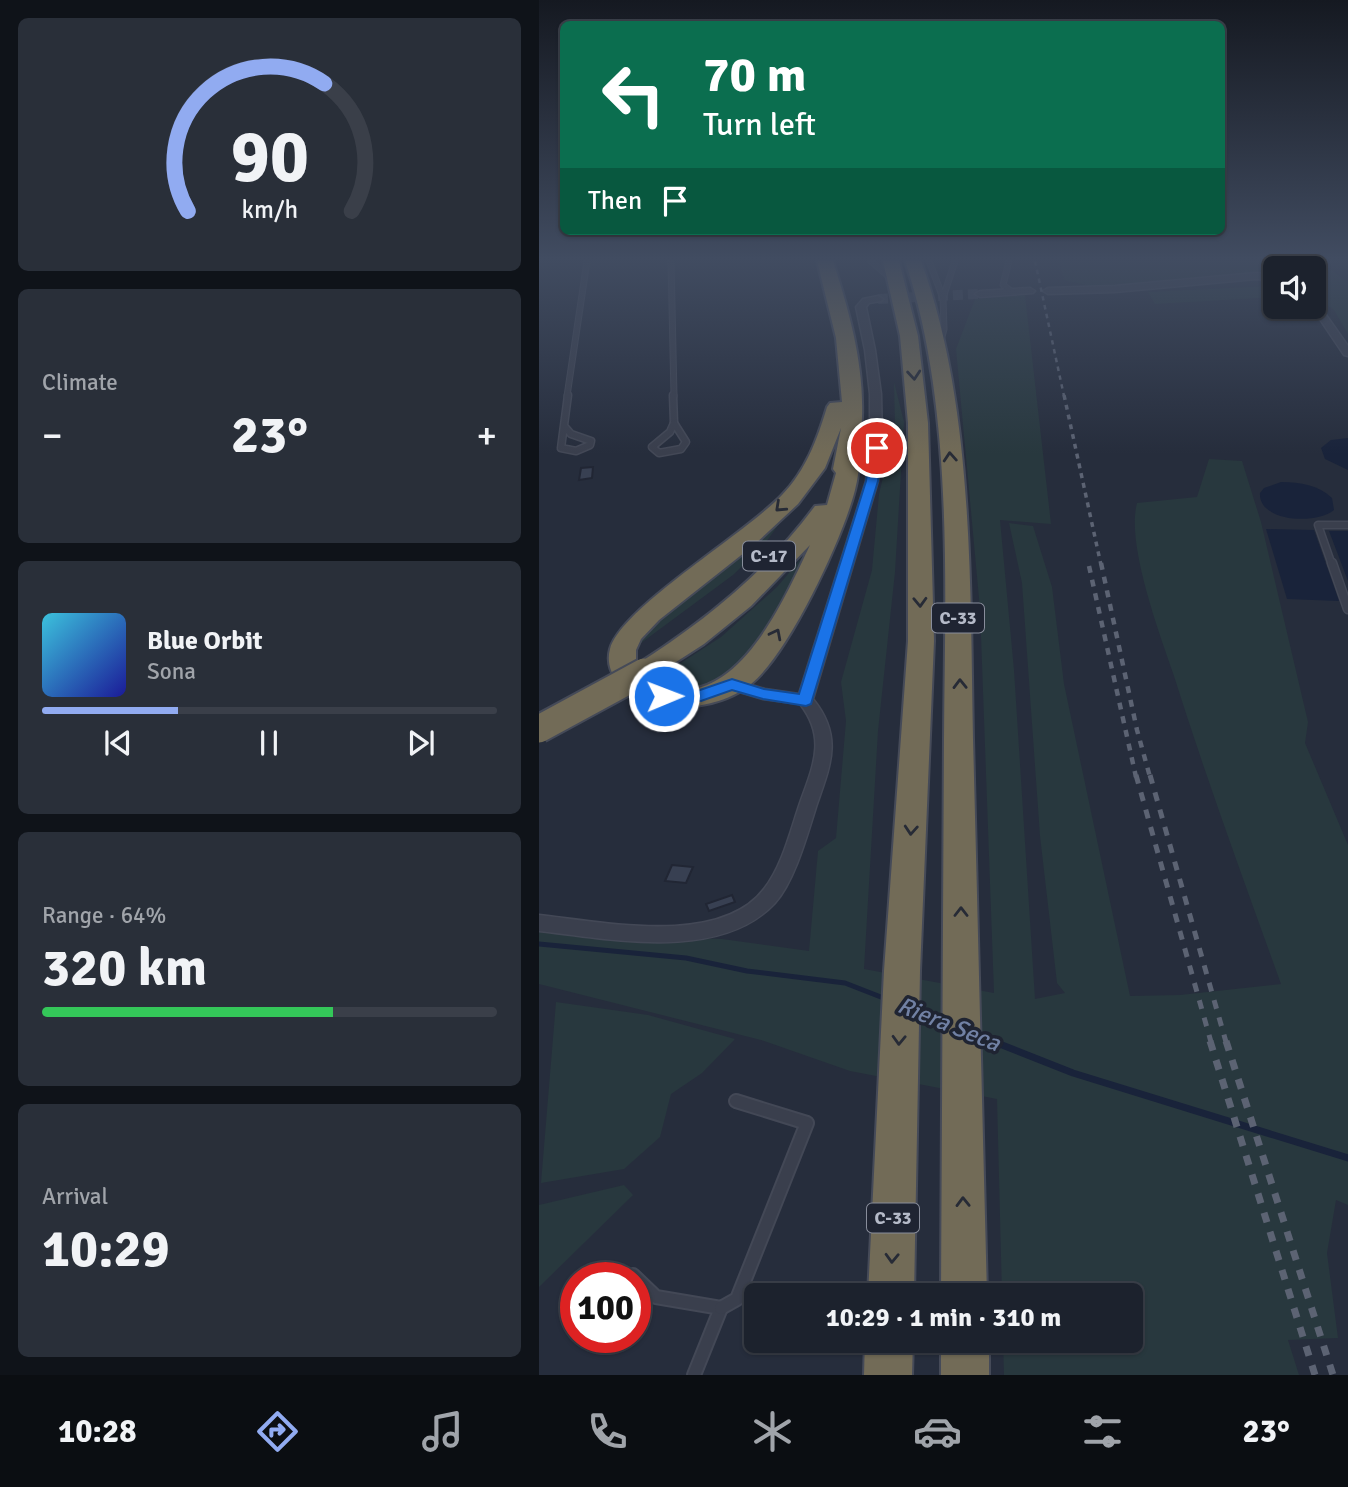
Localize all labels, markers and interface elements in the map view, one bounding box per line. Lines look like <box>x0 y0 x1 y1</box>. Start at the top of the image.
text: 70 m <box>703 45 806 105</box>
icon: left <box>588 49 679 140</box>
text: Turn left <box>703 105 816 144</box>
text: 90 <box>230 113 309 202</box>
icon: arrive <box>656 182 694 220</box>
text: Then <box>588 185 642 217</box>
text: km/h <box>241 194 298 225</box>
map controls <box>1263 256 1326 319</box>
button: sound <box>1263 256 1326 319</box>
text: Climate <box>42 368 118 397</box>
one-way arrow <box>906 370 921 381</box>
text: 23° <box>231 403 308 467</box>
text: − <box>42 412 63 459</box>
text: + <box>476 412 497 459</box>
pin <box>847 418 907 478</box>
icon: arrive <box>858 429 896 467</box>
one-way arrow <box>942 451 957 462</box>
one-way arrow <box>775 499 788 512</box>
road number: C-17 <box>743 542 795 570</box>
one-way arrow <box>912 597 927 608</box>
road number: C-33 <box>932 604 984 632</box>
text: Blue Orbit <box>147 625 263 657</box>
one-way arrow <box>768 629 781 641</box>
text: Sona <box>147 657 196 686</box>
position arrow <box>627 659 701 733</box>
one-way arrow <box>952 678 967 689</box>
icon: previous <box>99 724 137 762</box>
icon: pause <box>250 724 288 762</box>
icon: next <box>402 724 440 762</box>
one-way arrow <box>904 824 919 835</box>
text: Range · 64% <box>42 901 166 930</box>
one-way arrow <box>953 906 969 916</box>
text: 320 km <box>42 936 207 1000</box>
water label: Riera Seca <box>893 990 1005 1058</box>
one-way arrow <box>892 1034 907 1045</box>
text: Arrival <box>42 1182 108 1211</box>
one-way arrow <box>955 1197 971 1207</box>
road number: C-33 <box>867 1204 919 1232</box>
text: 10:29 <box>42 1217 170 1281</box>
one-way arrow <box>884 1253 899 1264</box>
speed limit sign: 100 <box>560 1262 651 1353</box>
text: 10:29 · 1 min · 310 m <box>826 1302 1061 1334</box>
icon: directions <box>253 1407 302 1456</box>
icon: music <box>418 1407 467 1456</box>
icon: phone <box>583 1407 632 1456</box>
icon: climate <box>748 1407 797 1456</box>
icon: car <box>913 1407 962 1456</box>
icon: filters <box>1078 1407 1127 1456</box>
text: 10:28 <box>58 1412 137 1451</box>
text: 23° <box>1243 1412 1290 1451</box>

